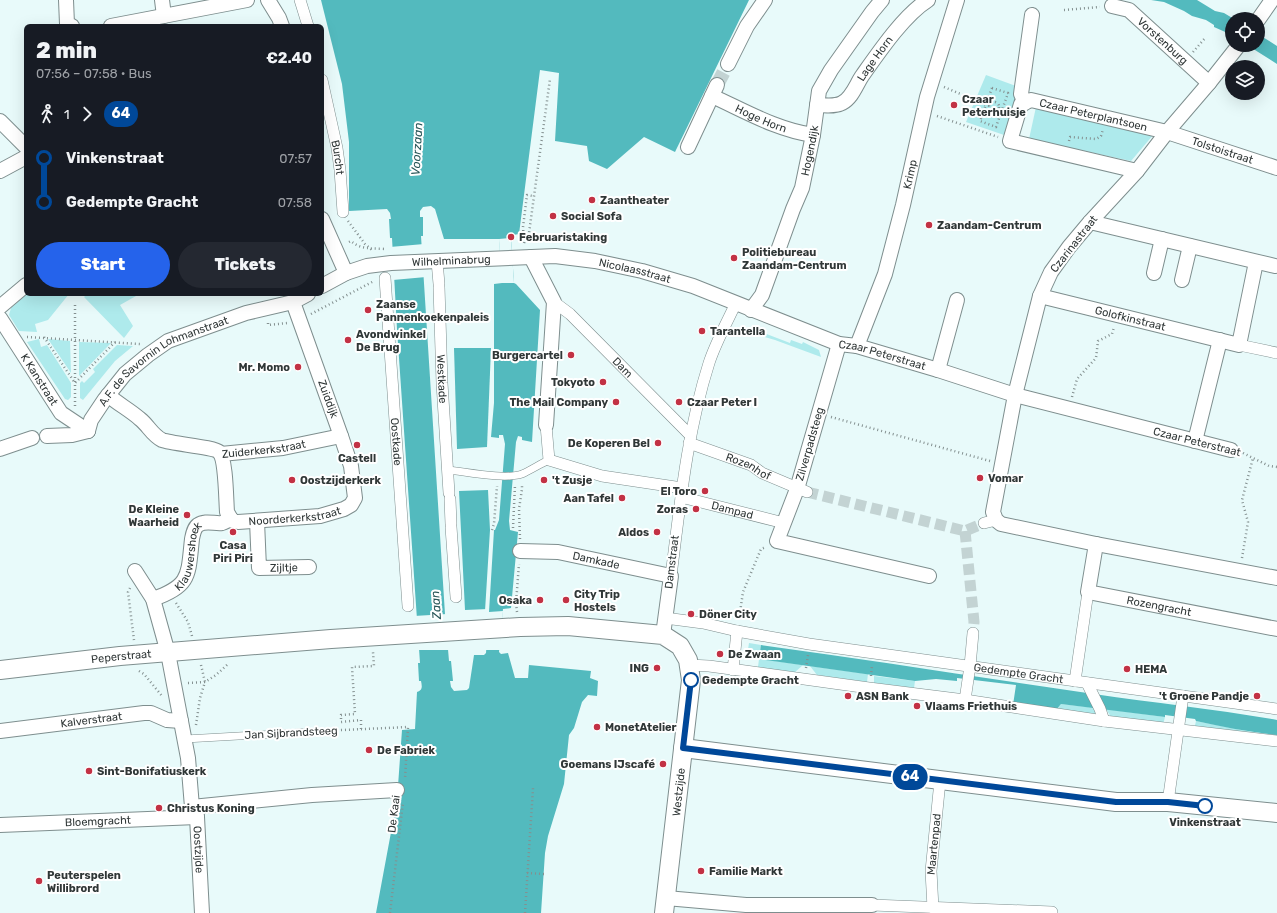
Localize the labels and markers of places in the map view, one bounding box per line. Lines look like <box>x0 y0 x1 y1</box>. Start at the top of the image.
place label: Czaar Peterhuisje <box>962 93 1026 119</box>
marker: Czaar Peterhuisje <box>949 100 959 110</box>
place label: Zaantheater <box>600 194 669 207</box>
marker: Zaantheater <box>587 195 597 205</box>
place label: Social Sofa <box>561 210 622 223</box>
marker: Social Sofa <box>548 211 558 221</box>
place label: Zaandam-Centrum <box>937 219 1041 232</box>
marker: Zaandam-Centrum <box>924 220 934 230</box>
place label: Februaristaking <box>519 231 607 244</box>
marker: Februaristaking <box>506 232 516 242</box>
place label: Politiebureau Zaandam-Centrum <box>742 246 846 272</box>
marker: Politiebureau Zaandam-Centrum <box>729 253 739 263</box>
place label: Zaanse Pannenkoekenpaleis <box>376 298 489 324</box>
marker: Zaanse Pannenkoekenpaleis <box>363 305 373 315</box>
place label: Tarantella <box>710 325 765 338</box>
marker: Tarantella <box>697 326 707 336</box>
place label: Avondwinkel De Brug <box>356 328 426 354</box>
marker: Avondwinkel De Brug <box>343 335 353 345</box>
place label: Burgercartel <box>492 349 563 362</box>
marker: Burgercartel <box>566 350 576 360</box>
place label: Mr. Momo <box>238 361 290 374</box>
marker: Mr. Momo <box>293 362 303 372</box>
place label: Tokyoto <box>551 376 595 389</box>
marker: Tokyoto <box>598 377 608 387</box>
place label: The Mail Company <box>510 396 608 409</box>
place label: Czaar Peter I <box>687 396 757 409</box>
marker: The Mail Company <box>611 397 621 407</box>
marker: Czaar Peter I <box>674 397 684 407</box>
place label: De Koperen Bel <box>568 437 650 450</box>
marker: De Koperen Bel <box>653 438 663 448</box>
marker: Castell <box>352 440 362 450</box>
place label: Castell <box>338 452 376 465</box>
place label: Vomar <box>988 472 1023 485</box>
marker: Vomar <box>975 473 985 483</box>
place label: Oostzijderkerk <box>300 474 381 487</box>
place label: 't Zusje <box>552 474 593 487</box>
marker: Oostzijderkerk <box>287 475 297 485</box>
marker: 't Zusje <box>539 475 549 485</box>
place label: El Toro <box>660 485 697 498</box>
marker: El Toro <box>700 486 710 496</box>
place label: Aan Tafel <box>564 492 614 505</box>
marker: Aan Tafel <box>617 493 627 503</box>
place label: De Kleine Waarheid <box>128 503 179 529</box>
place label: Zoras <box>657 503 688 516</box>
marker: Zoras <box>691 504 701 514</box>
marker: De Kleine Waarheid <box>182 510 192 520</box>
place label: Aldos <box>618 526 649 539</box>
marker: Casa Piri Piri <box>228 527 238 537</box>
marker: Aldos <box>652 527 662 537</box>
place label: Casa Piri Piri <box>213 539 253 565</box>
place label: City Trip Hostels <box>574 588 620 614</box>
place label: Osaka <box>499 594 532 607</box>
marker: Osaka <box>535 595 545 605</box>
marker: City Trip Hostels <box>561 595 571 605</box>
place label: Döner City <box>699 608 757 621</box>
marker: Döner City <box>686 609 696 619</box>
place label: De Zwaan <box>728 648 781 661</box>
marker: De Zwaan <box>715 649 725 659</box>
place label: ING <box>630 662 649 675</box>
marker: ING <box>652 663 662 673</box>
place label: HEMA <box>1135 663 1167 676</box>
marker: HEMA <box>1122 664 1132 674</box>
marker: Gedempte Gracht <box>683 672 699 688</box>
place label: Gedempte Gracht <box>702 674 799 687</box>
place label: ASN Bank <box>856 690 910 703</box>
place label: 't Groene Pandje <box>1159 690 1249 703</box>
marker: ASN Bank <box>843 691 853 701</box>
marker: 't Groene Pandje <box>1252 691 1262 701</box>
place label: Vlaams Friethuis <box>925 700 1017 713</box>
marker: Vlaams Friethuis <box>912 701 922 711</box>
place label: MonetAtelier <box>605 721 677 734</box>
marker: MonetAtelier <box>592 722 602 732</box>
place label: De Fabriek <box>377 744 435 757</box>
marker: De Fabriek <box>364 745 374 755</box>
place label: Goemans IJscafé <box>560 758 655 771</box>
marker: Goemans IJscafé <box>658 759 668 769</box>
place label: Sint-Bonifatiuskerk <box>97 765 207 778</box>
marker: Sint-Bonifatiuskerk <box>84 766 94 776</box>
marker: Vinkenstraat <box>1197 798 1213 814</box>
place label: Christus Koning <box>167 802 255 815</box>
marker: Christus Koning <box>154 803 164 813</box>
place label: Vinkenstraat <box>1169 816 1241 829</box>
place label: Familie Markt <box>709 865 783 878</box>
marker: Familie Markt <box>696 866 706 876</box>
place label: Peuterspelen Willibrord <box>47 869 121 895</box>
marker: Peuterspelen Willibrord <box>34 876 44 886</box>

